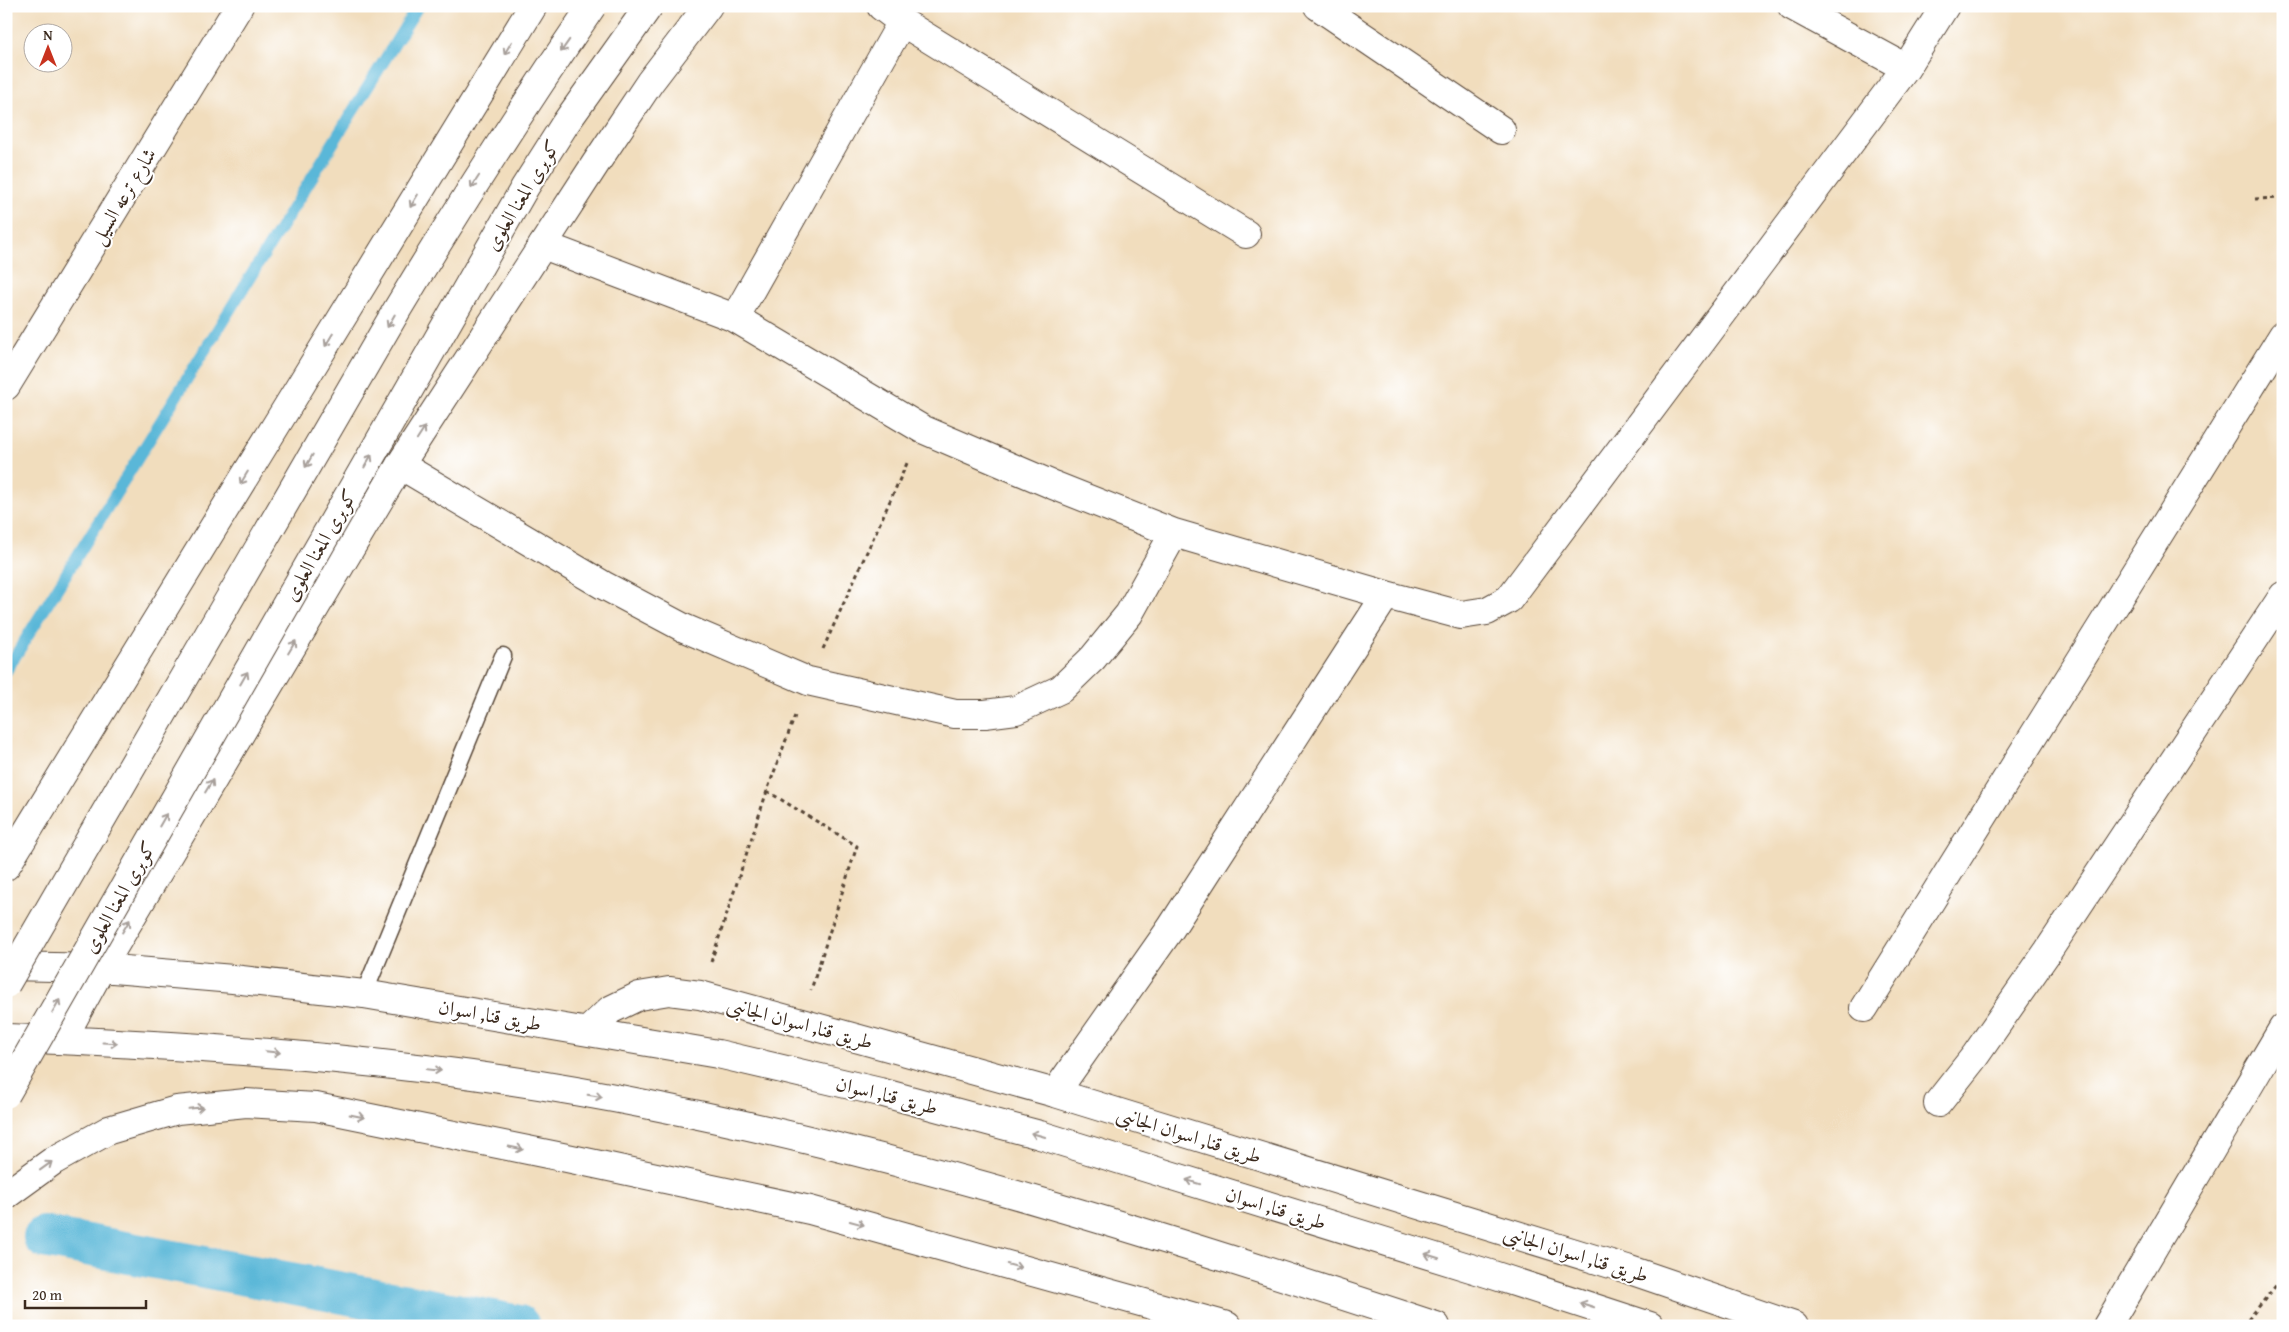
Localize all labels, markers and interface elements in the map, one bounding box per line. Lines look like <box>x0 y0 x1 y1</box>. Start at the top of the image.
north arrow <box>22 22 72 72</box>
text: N <box>43 25 53 45</box>
one-way arrow <box>560 39 570 53</box>
one-way arrow <box>502 40 512 54</box>
street label: كوبرى المعنا العلوى <box>477 134 566 256</box>
street label: شارع ترعه السيل <box>82 142 166 252</box>
one-way arrow <box>469 174 479 188</box>
one-way arrow <box>408 194 418 208</box>
one-way arrow <box>385 313 395 327</box>
one-way arrow <box>323 332 333 346</box>
one-way arrow <box>416 426 426 440</box>
one-way arrow <box>304 454 314 468</box>
one-way arrow <box>363 455 373 469</box>
one-way arrow <box>238 471 248 485</box>
street label: كوبرى المعنا العلوى <box>276 483 363 606</box>
one-way arrow <box>288 640 298 654</box>
one-way arrow <box>239 672 249 686</box>
one-way arrow <box>205 780 215 794</box>
one-way arrow <box>158 812 168 827</box>
street label: كوبرى المعنا العلوى <box>75 835 162 958</box>
one-way arrow <box>122 920 132 934</box>
street label: طريق قنا, اسوان الجانبى <box>724 989 876 1057</box>
street label: طريق قنا, اسوان <box>436 991 544 1038</box>
one-way arrow <box>52 1000 62 1014</box>
one-way arrow <box>102 1038 118 1047</box>
one-way arrow <box>264 1047 280 1057</box>
one-way arrow <box>426 1065 442 1075</box>
street label: طريق قنا, اسوان <box>833 1068 941 1121</box>
one-way arrow <box>586 1091 602 1101</box>
street label: طريق قنا, اسوان الجانبى <box>1113 1099 1265 1171</box>
one-way arrow <box>187 1103 203 1113</box>
one-way arrow <box>348 1111 364 1121</box>
one-way arrow <box>1030 1129 1046 1139</box>
one-way arrow <box>508 1143 524 1153</box>
one-way arrow <box>38 1161 52 1171</box>
one-way arrow <box>1185 1177 1201 1187</box>
street label: طريق قنا, اسوان <box>1222 1178 1330 1237</box>
street label: طريق قنا, اسوان الجانبى <box>1500 1218 1652 1290</box>
one-way arrow <box>849 1219 865 1228</box>
one-way arrow <box>1424 1250 1440 1260</box>
one-way arrow <box>1005 1262 1021 1271</box>
scale bar <box>25 1277 146 1309</box>
text: 20 m <box>32 1284 63 1305</box>
one-way arrow <box>1579 1300 1595 1309</box>

